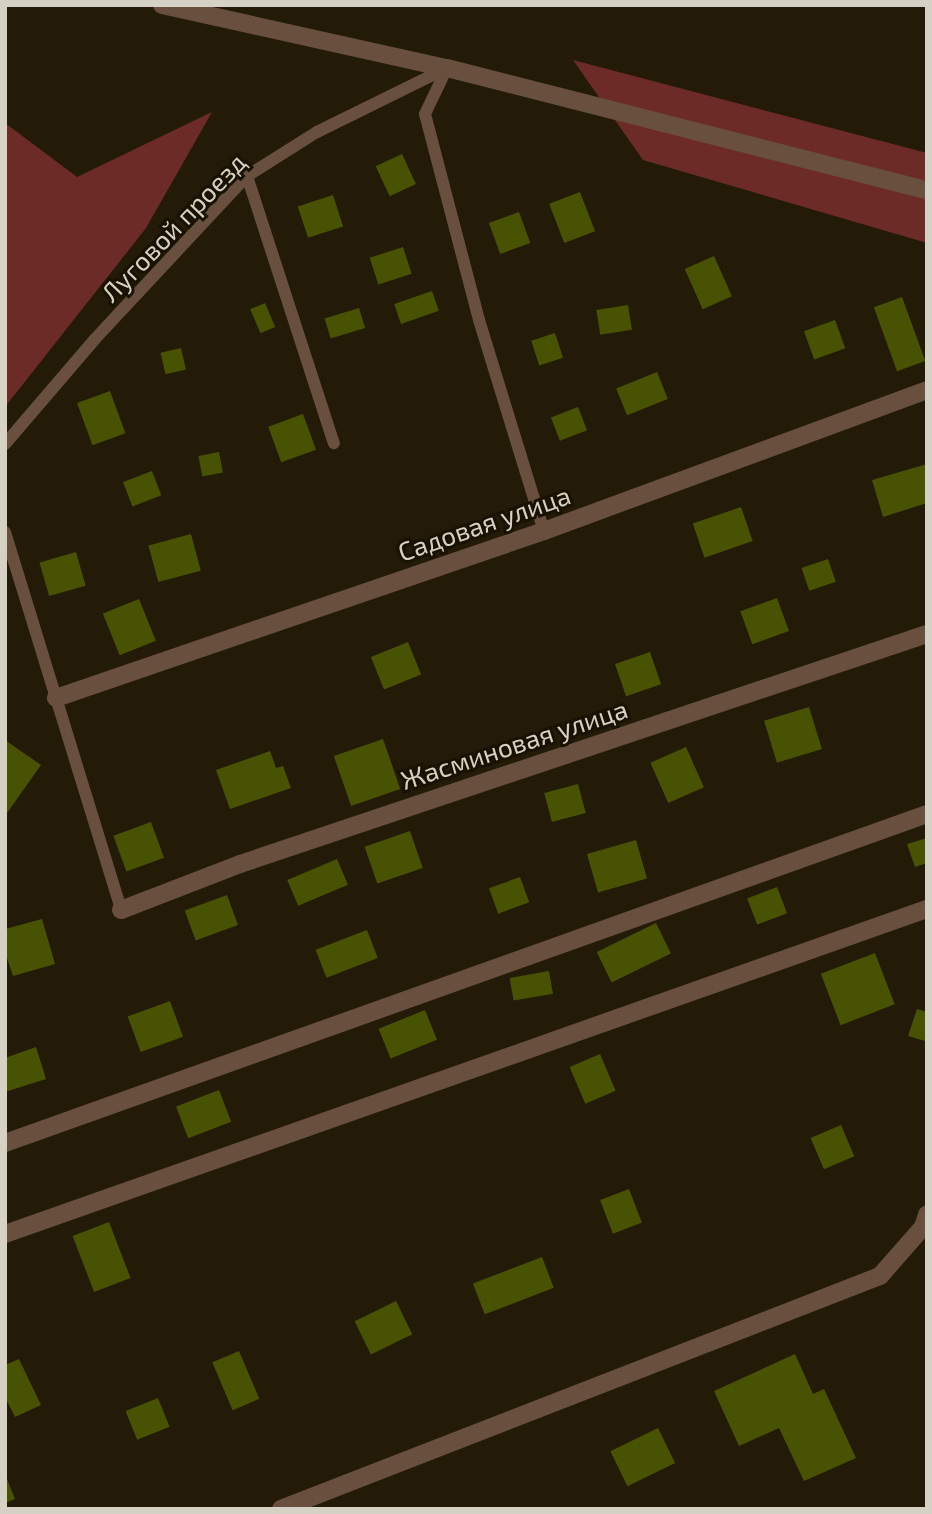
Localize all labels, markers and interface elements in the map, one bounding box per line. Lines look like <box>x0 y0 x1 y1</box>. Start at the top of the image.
street label: Луговой проезд <box>94 146 252 308</box>
street label: Садовая улица <box>394 479 574 567</box>
street label: Жасминовая улица <box>397 693 631 795</box>

